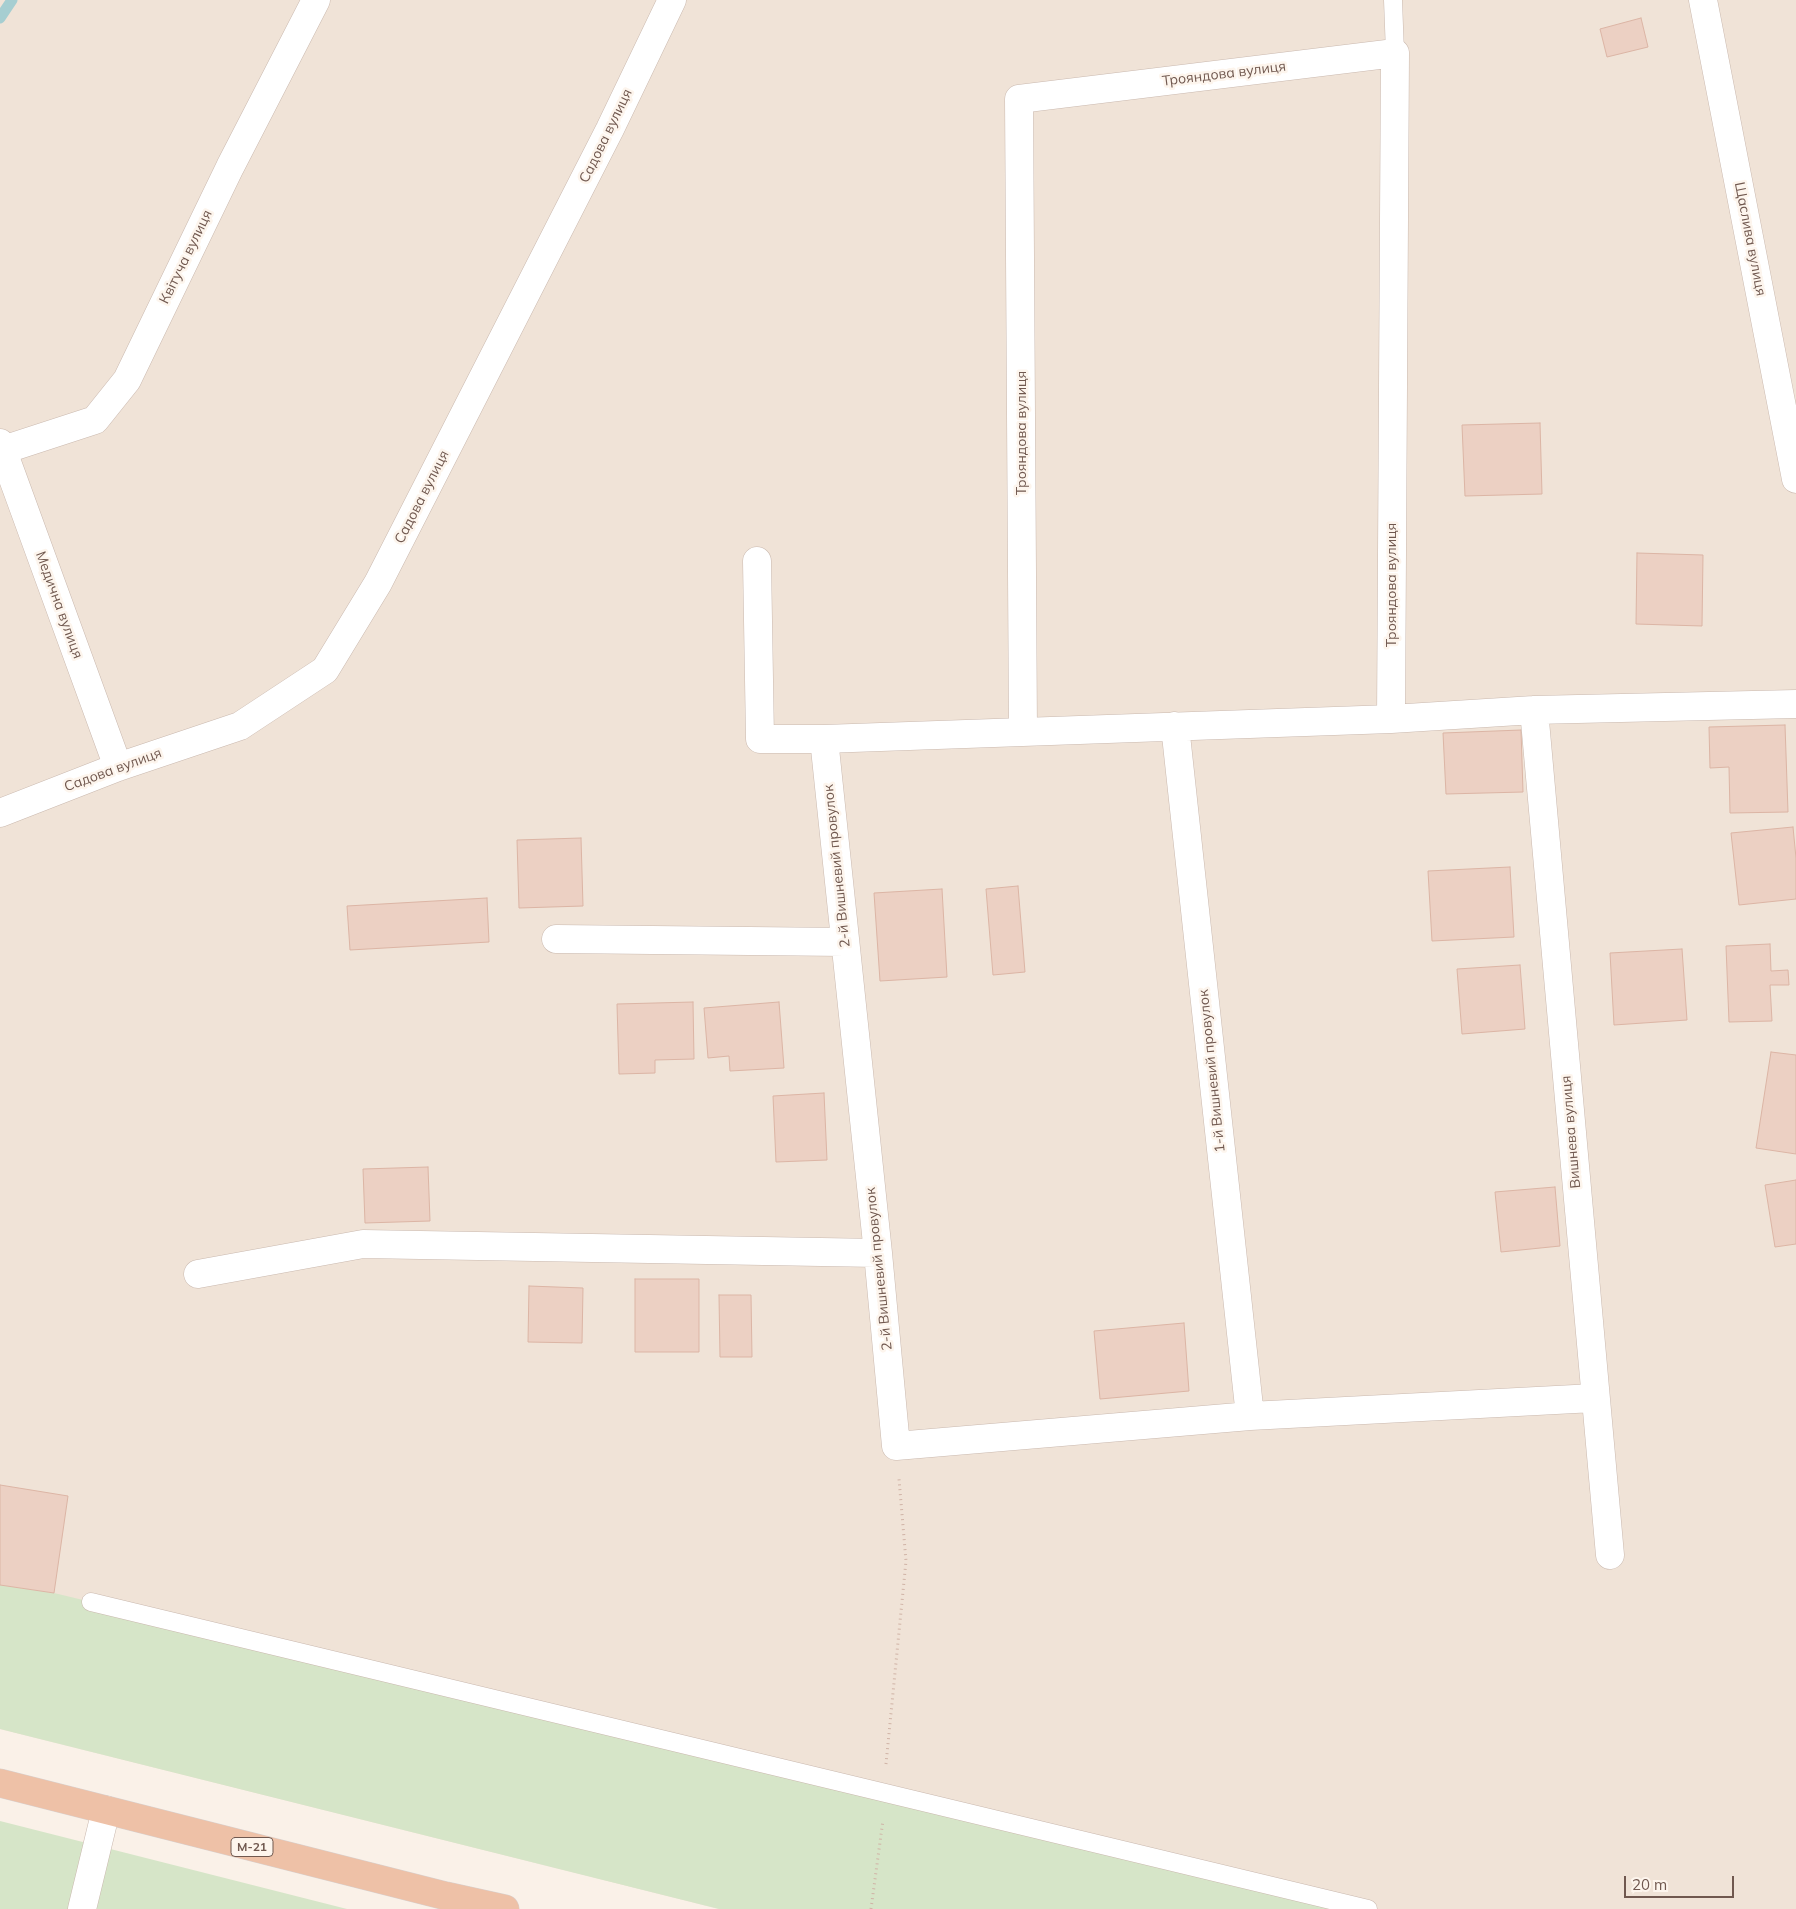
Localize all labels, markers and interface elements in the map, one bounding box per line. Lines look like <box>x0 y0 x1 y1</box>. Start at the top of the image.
street label: Трояндова вулиця <box>1161 58 1287 90</box>
street label: Садова вулиця <box>576 86 636 186</box>
street label: Щаслива вулиця <box>1731 181 1769 297</box>
street label: Квітуча вулиця <box>156 207 216 307</box>
street label: Трояндова вулиця <box>1014 371 1030 495</box>
street label: Садова вулиця <box>391 448 453 546</box>
street label: Трояндова вулиця <box>1384 523 1400 647</box>
street label: Медична вулиця <box>32 549 86 661</box>
street label: Садова вулиця <box>62 745 164 795</box>
street label: 2-й Вишневий провулок <box>820 784 854 948</box>
street label: 1-й Вишневий провулок <box>1195 989 1229 1153</box>
street label: Вишнева вулиця <box>1558 1075 1584 1189</box>
street label: 2-й Вишневий провулок <box>862 1187 896 1351</box>
road number: М-21 <box>231 1838 273 1856</box>
scale bar <box>1626 1866 1736 1898</box>
text: 20 m <box>1632 1875 1667 1894</box>

